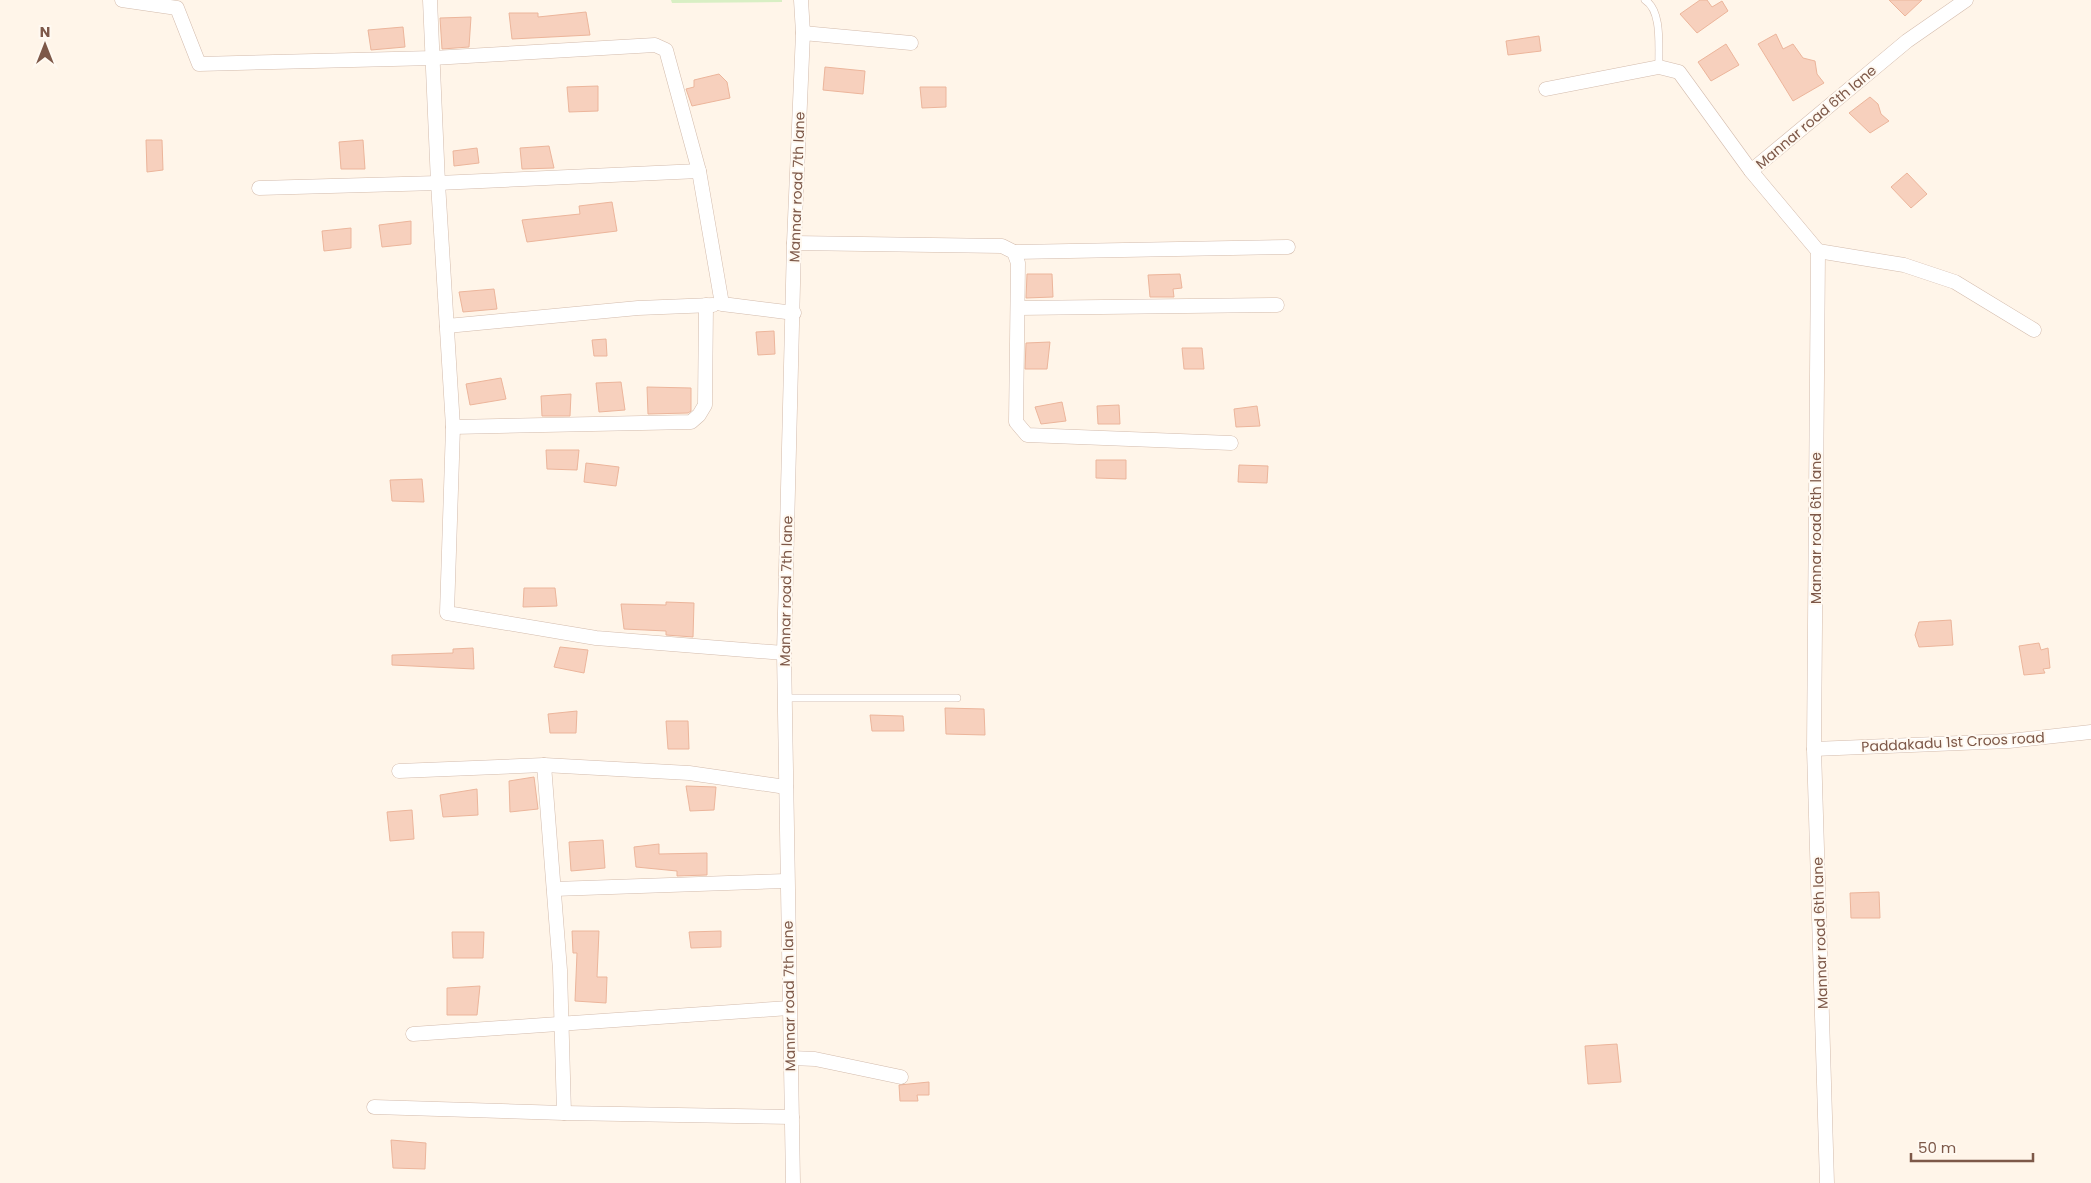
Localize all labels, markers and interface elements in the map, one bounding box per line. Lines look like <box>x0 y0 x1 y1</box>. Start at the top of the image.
north arrow <box>20 20 70 70</box>
text: N <box>40 22 50 42</box>
street label: Mannar road 6th lane <box>1751 60 1881 173</box>
street label: Mannar road 7th lane <box>784 111 810 263</box>
street label: Mannar road 6th lane <box>1806 452 1826 604</box>
street label: Mannar road 7th lane <box>775 515 797 667</box>
street label: Paddakadu 1st Croos road <box>1861 727 2045 757</box>
street label: Mannar road 6th lane <box>1807 856 1833 1009</box>
street label: Mannar road 7th lane <box>778 920 800 1072</box>
scale bar <box>1911 1130 2034 1162</box>
text: 50 m <box>1918 1137 1956 1158</box>

